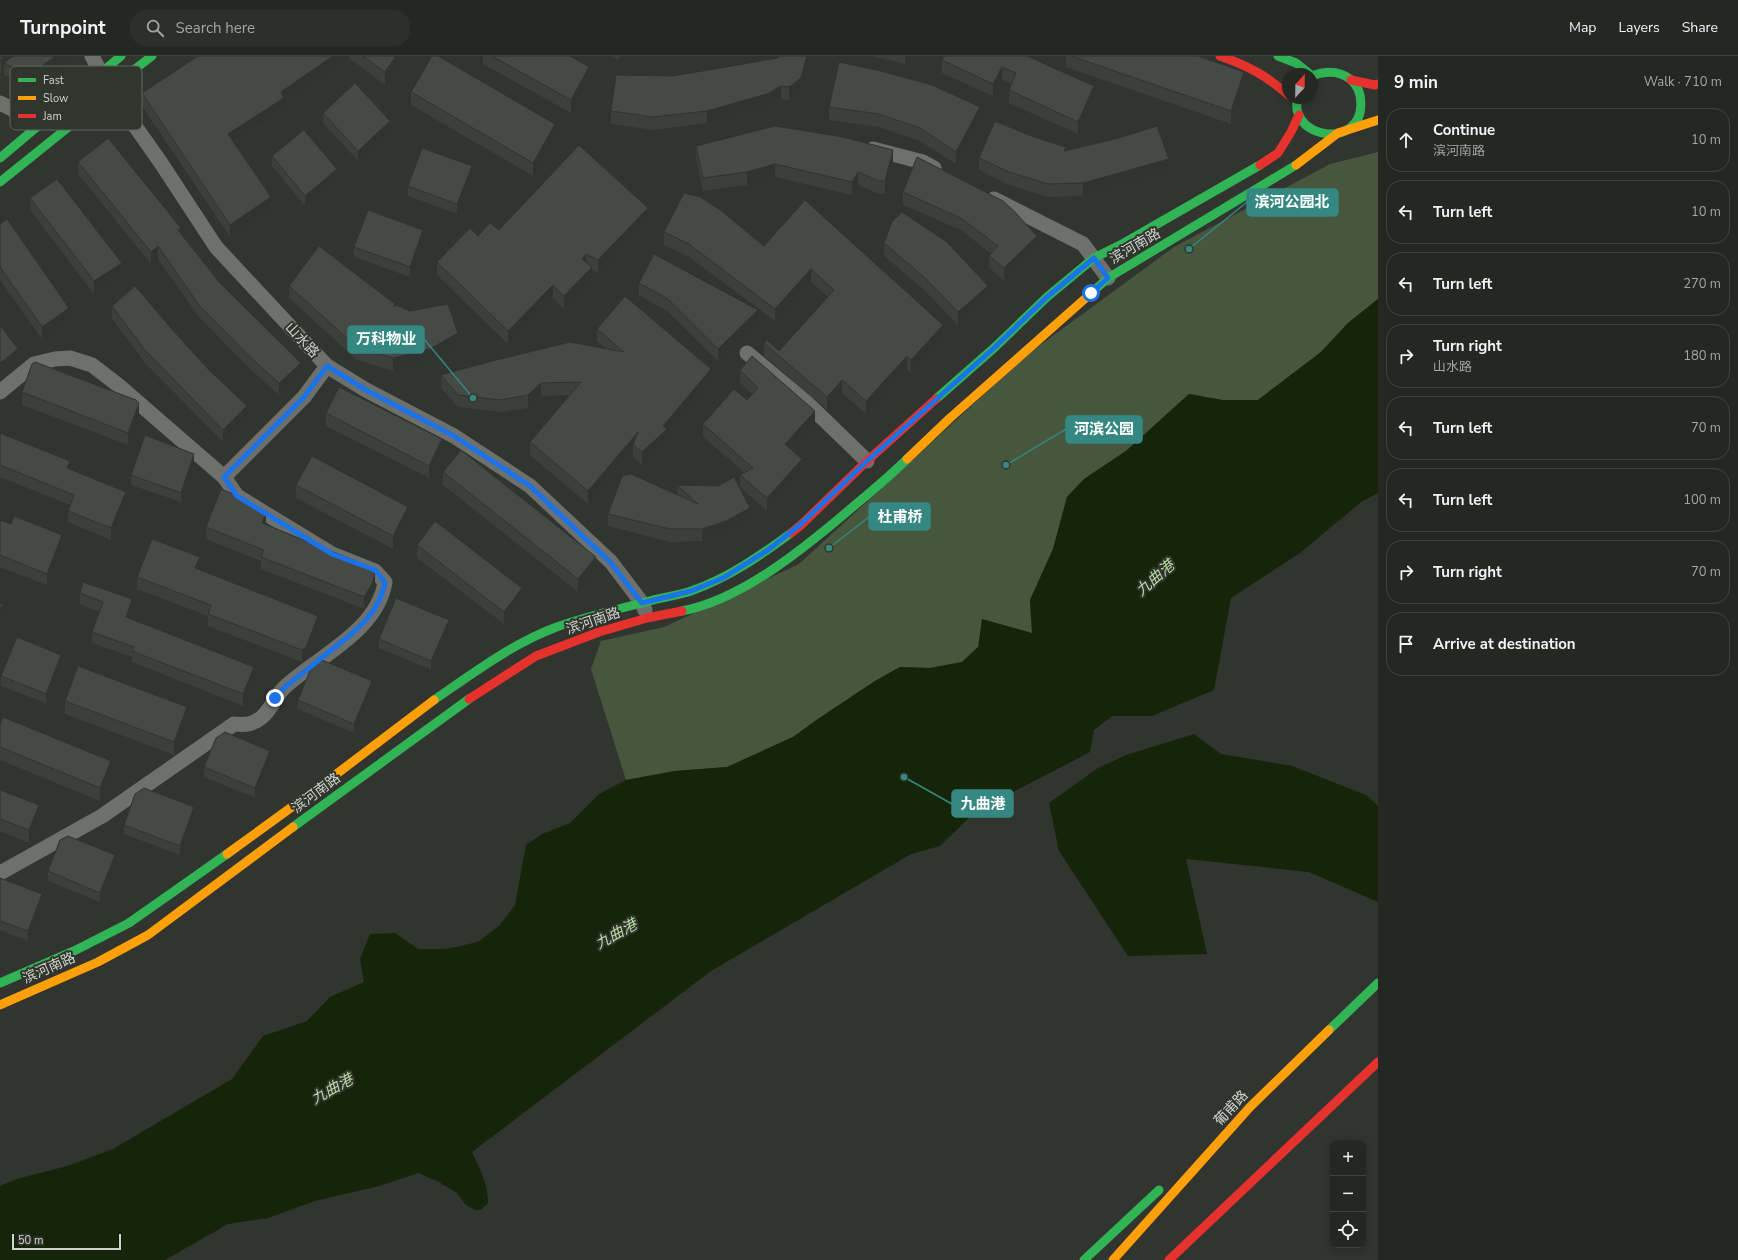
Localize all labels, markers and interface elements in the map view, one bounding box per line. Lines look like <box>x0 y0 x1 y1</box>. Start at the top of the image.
search box <box>130 10 410 46</box>
text: Turnpoint <box>20 15 106 41</box>
icon: search <box>144 17 166 39</box>
text: Search here <box>176 18 255 38</box>
text: Map <box>1569 18 1596 37</box>
text: Layers <box>1618 18 1660 37</box>
text: Share <box>1682 18 1718 37</box>
legend <box>10 66 142 130</box>
north arrow <box>1282 68 1318 104</box>
text: 9 min <box>1394 71 1438 94</box>
text: Fast <box>43 73 64 88</box>
text: Walk · 710 m <box>1644 73 1722 91</box>
text: Slow <box>43 91 68 106</box>
text: Jam <box>42 109 62 124</box>
text: Continue <box>1433 120 1495 140</box>
icon: ahead <box>1395 129 1417 151</box>
text: 10 m <box>1691 131 1721 149</box>
text: 滨河南路 <box>1433 142 1485 160</box>
callout: 滨河公园北 <box>1247 189 1338 216</box>
text: 滨河公园北 <box>1254 192 1330 212</box>
icon: left <box>1395 201 1417 223</box>
text: Turn left <box>1433 202 1492 222</box>
text: 10 m <box>1691 203 1721 221</box>
street label: 滨河南路 <box>1106 224 1164 268</box>
icon: left <box>1395 273 1417 295</box>
text: Turn left <box>1433 274 1492 294</box>
text: 270 m <box>1683 275 1721 293</box>
route start <box>1082 284 1100 302</box>
street label: 山水路 <box>281 318 323 362</box>
callout: 万科物业 <box>348 326 424 353</box>
text: 万科物业 <box>356 329 416 349</box>
text: Turn right <box>1433 336 1502 356</box>
icon: right <box>1395 345 1417 367</box>
text: 180 m <box>1683 347 1721 365</box>
text: 山水路 <box>1433 358 1472 376</box>
callout: 河滨公园 <box>1066 416 1142 443</box>
icon: left <box>1395 417 1417 439</box>
text: Turn left <box>1433 418 1492 438</box>
text: 河滨公园 <box>1074 419 1134 439</box>
text: 70 m <box>1691 419 1721 437</box>
icon: left <box>1395 489 1417 511</box>
text: Turn left <box>1433 490 1492 510</box>
text: 100 m <box>1683 491 1721 509</box>
callout: 杜甫桥 <box>869 503 930 530</box>
text: 杜甫桥 <box>877 507 923 527</box>
water label: 九曲港 <box>1131 554 1180 600</box>
icon: right <box>1395 561 1417 583</box>
text: Turn right <box>1433 562 1502 582</box>
text: 70 m <box>1691 563 1721 581</box>
street label: 滨河南路 <box>563 603 623 639</box>
icon: arrive <box>1395 633 1417 655</box>
text: Arrive at destination <box>1433 634 1576 654</box>
route end <box>266 689 284 707</box>
street label: 滨河南路 <box>288 769 344 817</box>
callout: 九曲港 <box>952 790 1013 817</box>
text: 九曲港 <box>960 794 1006 814</box>
water label: 九曲港 <box>591 913 642 954</box>
street label: 滨河南路 <box>20 948 78 988</box>
water label: 九曲港 <box>307 1068 358 1109</box>
street label: 葡甫路 <box>1210 1086 1252 1130</box>
map controls <box>1330 1140 1366 1248</box>
button: + <box>1330 1140 1366 1176</box>
button: − <box>1330 1176 1366 1212</box>
button: locate <box>1330 1212 1366 1248</box>
scale bar <box>12 1232 121 1251</box>
text: 50 m <box>18 1233 43 1248</box>

